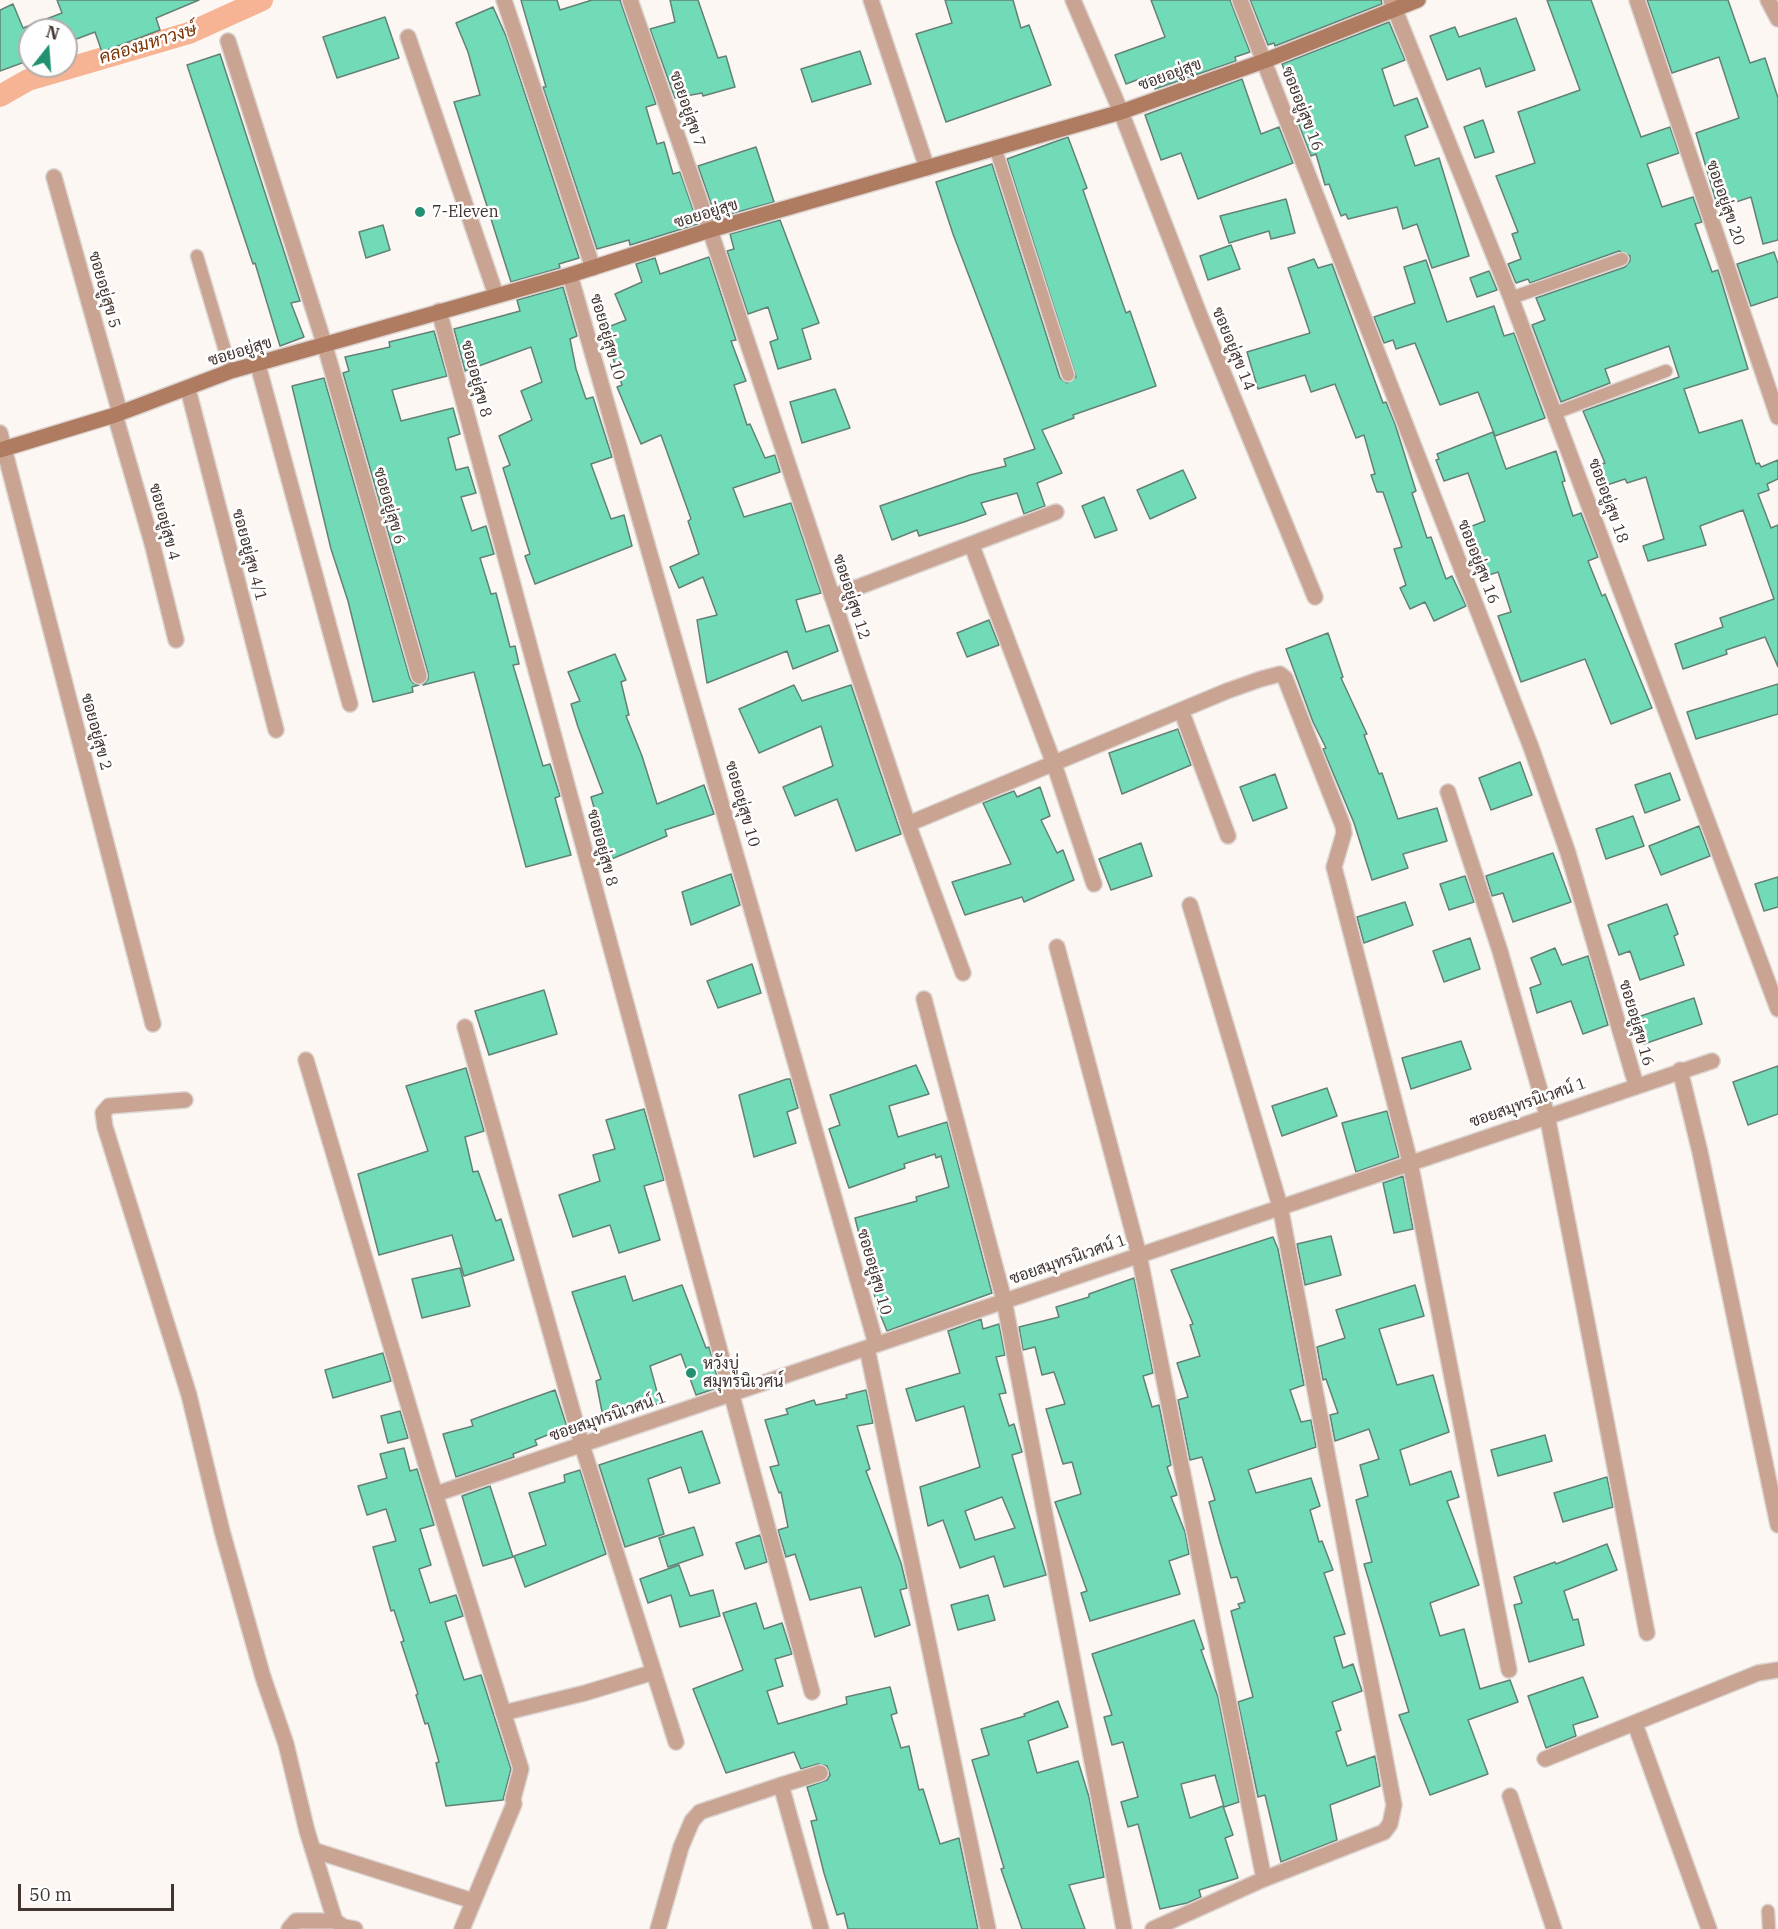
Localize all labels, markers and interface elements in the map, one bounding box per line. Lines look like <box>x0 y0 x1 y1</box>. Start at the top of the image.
north arrow <box>18 18 78 78</box>
water label: คลองมหาวงษ์ <box>97 19 199 69</box>
text: N <box>44 21 62 44</box>
street label: ซอยอยู่สุข <box>1136 55 1204 95</box>
street label: ซอยอยู่สุข 16 <box>1277 64 1327 154</box>
street label: ซอยอยู่สุข 7 <box>665 69 709 149</box>
street label: ซอยอยู่สุข 20 <box>1701 158 1749 248</box>
street label: ซอยอยู่สุข <box>672 195 740 233</box>
place label: 7-Eleven <box>432 202 499 222</box>
marker: 7-Eleven <box>413 205 427 219</box>
street label: ซอยอยู่สุข 5 <box>84 249 124 331</box>
street label: ซอยอยู่สุข 10 <box>586 292 628 382</box>
street label: ซอยอยู่สุข 14 <box>1207 304 1259 394</box>
street label: ซอยอยู่สุข <box>206 333 274 371</box>
street label: ซอยอยู่สุข 8 <box>456 338 496 420</box>
street label: ซอยอยู่สุข 18 <box>1584 456 1632 546</box>
street label: ซอยอยู่สุข 6 <box>369 465 409 547</box>
street label: ซอยอยู่สุข 4 <box>144 481 184 563</box>
street label: ซอยอยู่สุข 4/1 <box>227 507 271 603</box>
street label: ซอยอยู่สุข 16 <box>1453 517 1503 607</box>
street label: ซอยอยู่สุข 12 <box>828 552 874 642</box>
street label: ซอยอยู่สุข 2 <box>76 691 116 773</box>
street label: ซอยอยู่สุข 10 <box>721 759 763 849</box>
street label: ซอยอยู่สุข 8 <box>582 807 622 889</box>
street label: ซอยอยู่สุข 16 <box>1615 978 1657 1068</box>
street label: ซอยสมุทรนิเวศน์ 1 <box>1467 1074 1589 1132</box>
street label: ซอยอยู่สุข 10 <box>853 1227 895 1317</box>
street label: ซอยสมุทรนิเวศน์ 1 <box>1007 1231 1129 1289</box>
place label: หวังบู่ สมุทรนิเวศน์ <box>703 1354 784 1392</box>
marker: หวังบู่ สมุทรนิเวศน์ <box>684 1366 698 1380</box>
street label: ซอยสมุทรนิเวศน์ 1 <box>547 1388 669 1446</box>
scale bar <box>21 1872 177 1910</box>
text: 50 m <box>29 1883 72 1906</box>

